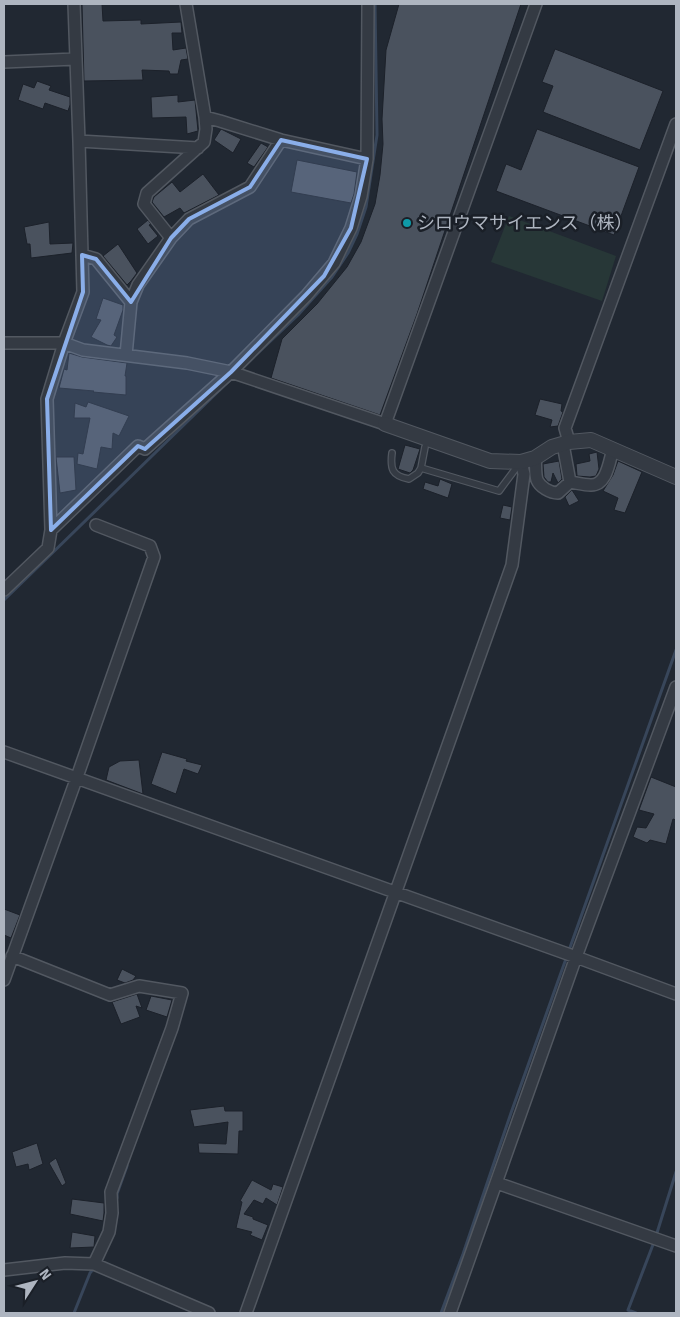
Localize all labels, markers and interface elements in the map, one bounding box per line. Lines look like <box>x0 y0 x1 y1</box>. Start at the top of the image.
place label: シロウマサイエンス（株） <box>417 212 632 234</box>
marker: シロウマサイエンス（株） <box>401 217 413 229</box>
north arrow <box>10 1257 60 1307</box>
text: N <box>36 1266 55 1283</box>

